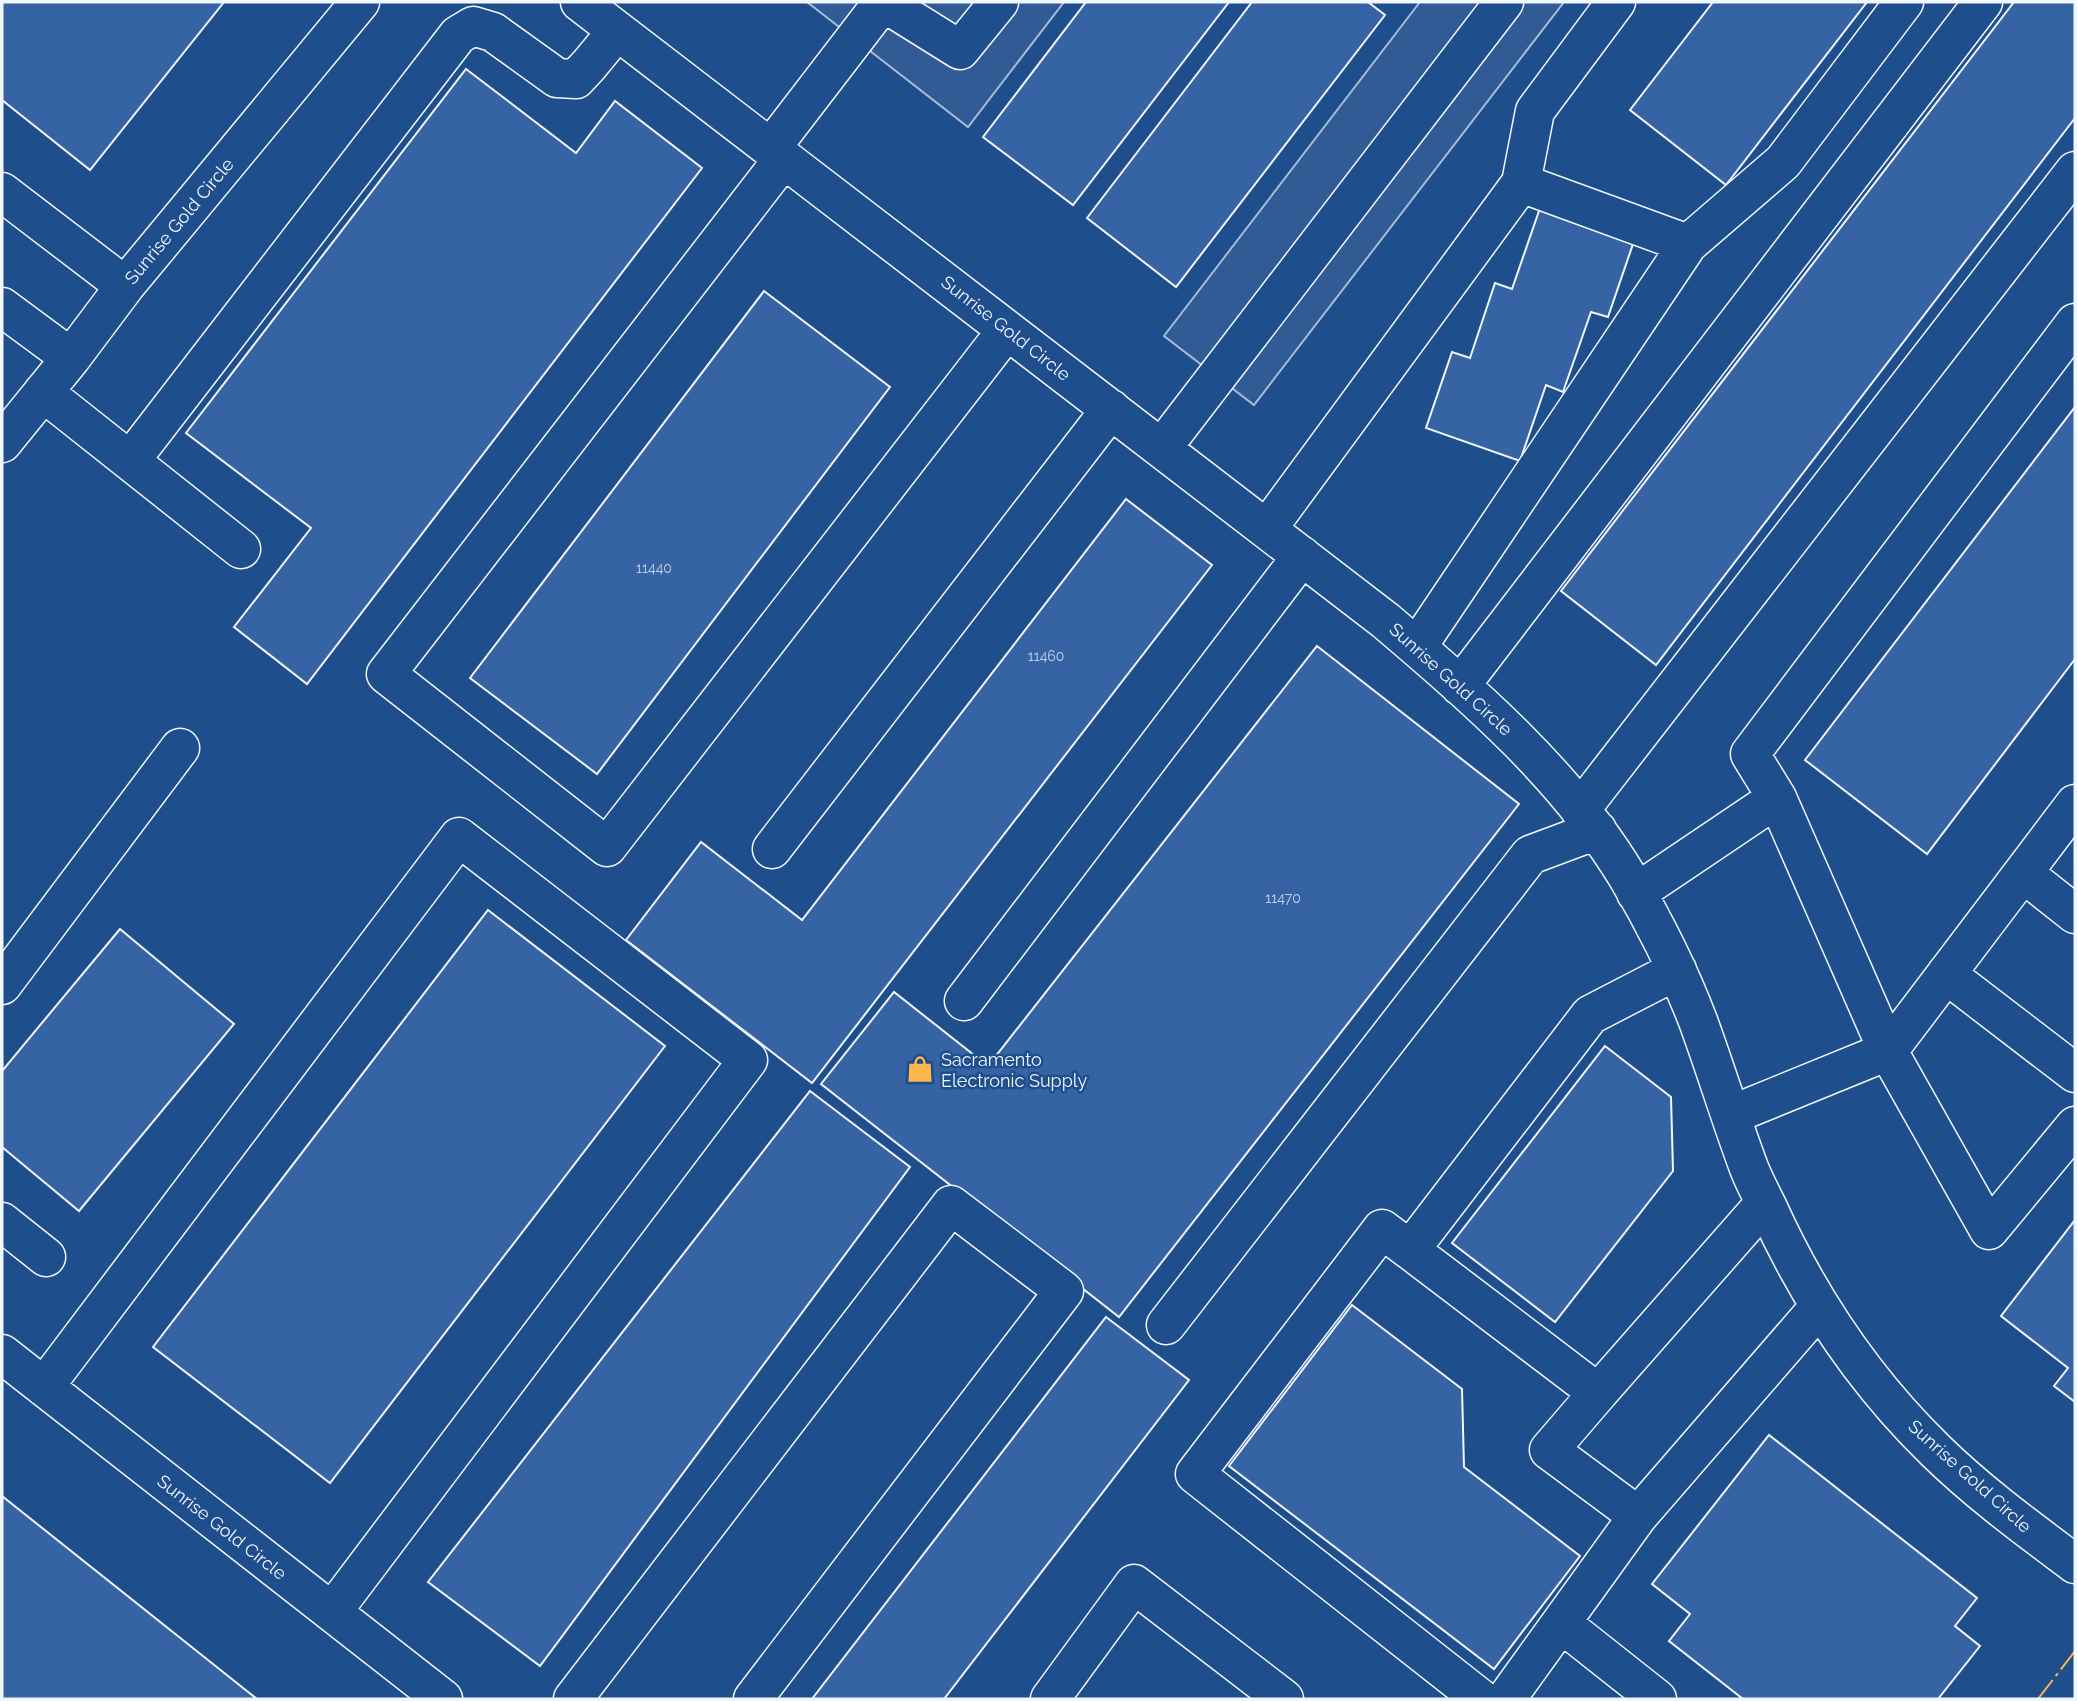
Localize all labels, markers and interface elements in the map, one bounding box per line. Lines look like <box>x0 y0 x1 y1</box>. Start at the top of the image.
street label: Sunrise Gold Circle <box>120 153 238 288</box>
street label: Sunrise Gold Circle <box>937 271 1075 385</box>
house number: 11440 <box>636 560 672 576</box>
street label: Sunrise Gold Circle <box>1385 618 1517 740</box>
house number: 11460 <box>1028 648 1064 664</box>
house number: 11470 <box>1265 890 1301 906</box>
place label: Sacramento Electronic Supply <box>941 1049 1087 1091</box>
shop icon: Sacramento Electronic Supply <box>905 1054 935 1084</box>
street label: Sunrise Gold Circle <box>1904 1415 2036 1537</box>
street label: Sunrise Gold Circle <box>153 1470 291 1584</box>

